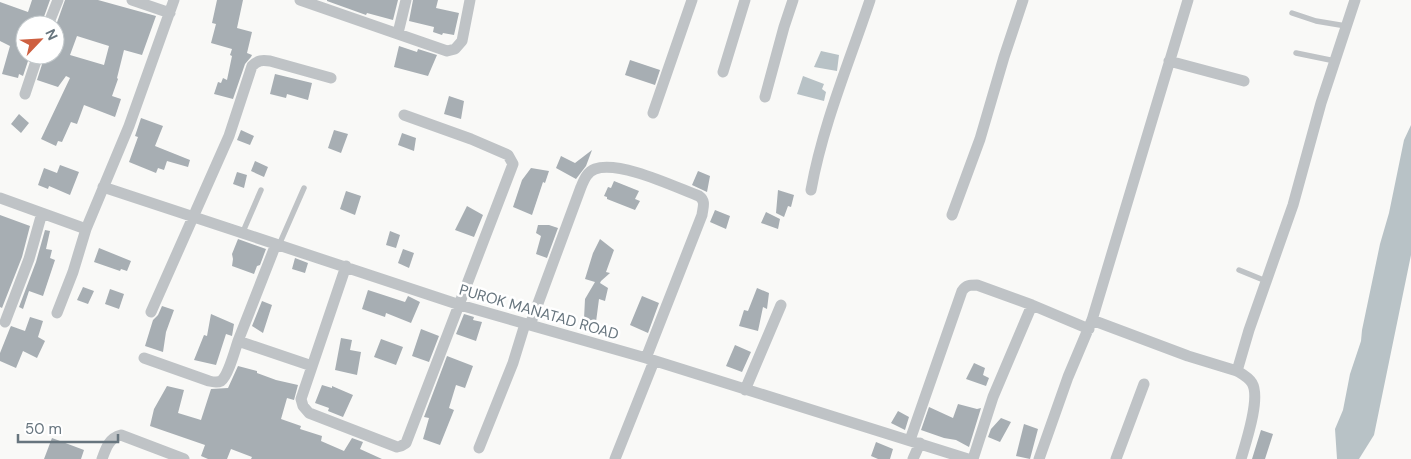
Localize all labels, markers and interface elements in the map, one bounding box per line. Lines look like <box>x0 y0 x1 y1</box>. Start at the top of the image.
north arrow <box>15 15 65 65</box>
text: N <box>41 26 62 43</box>
street label: PUROK MANATAD ROAD <box>457 280 621 344</box>
scale bar <box>18 412 118 444</box>
text: 50 m <box>25 419 62 439</box>

